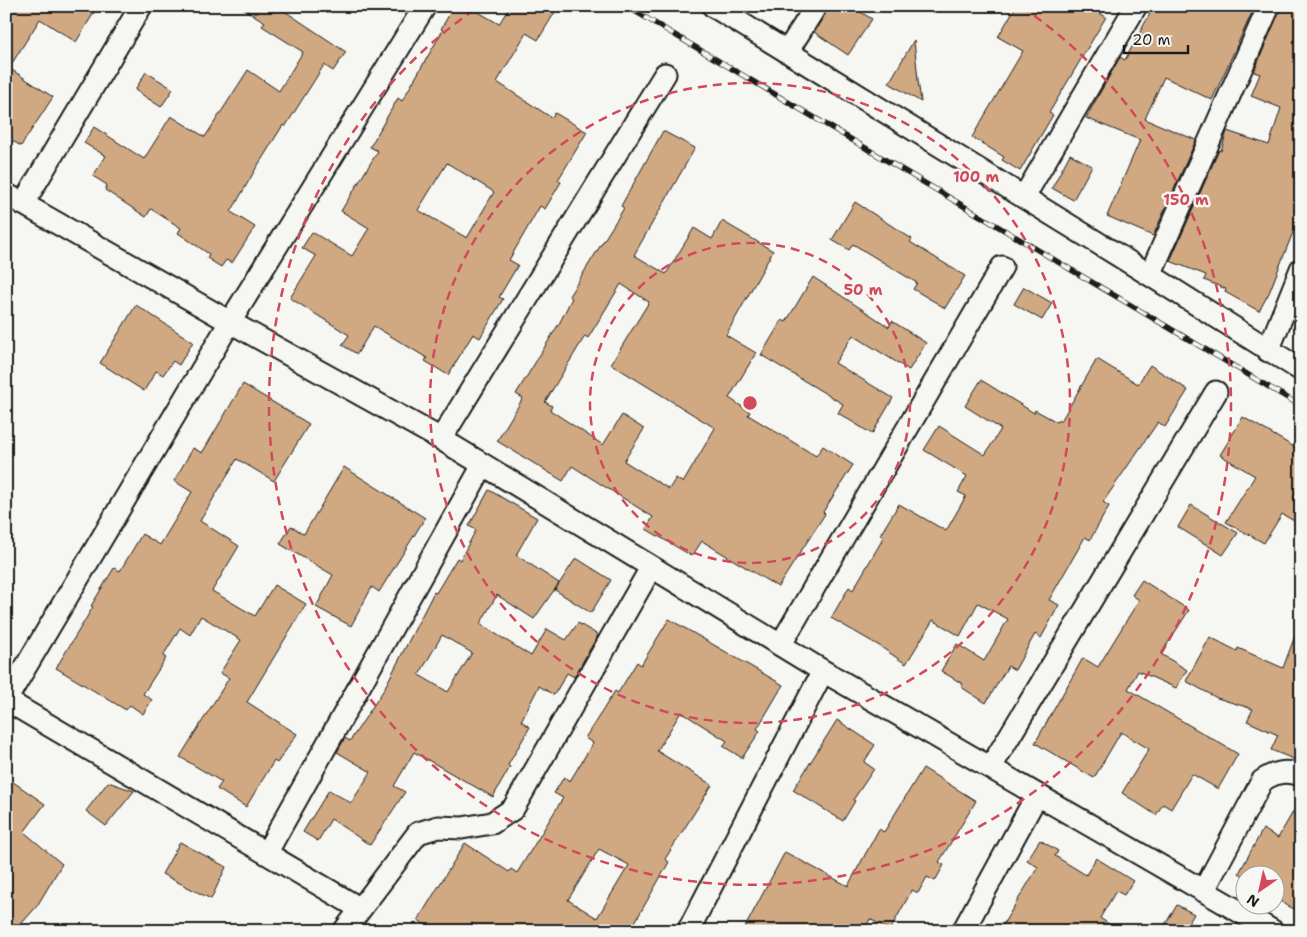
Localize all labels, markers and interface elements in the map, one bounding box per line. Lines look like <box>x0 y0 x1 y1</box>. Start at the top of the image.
scale bar <box>1124 22 1188 54</box>
text: 20 m <box>1132 30 1171 50</box>
text: 100 m <box>953 167 999 187</box>
text: 150 m <box>1163 190 1209 210</box>
text: 50 m <box>844 280 883 300</box>
centre of rings <box>741 394 759 412</box>
north arrow <box>1234 864 1284 914</box>
text: N <box>1243 890 1262 911</box>

